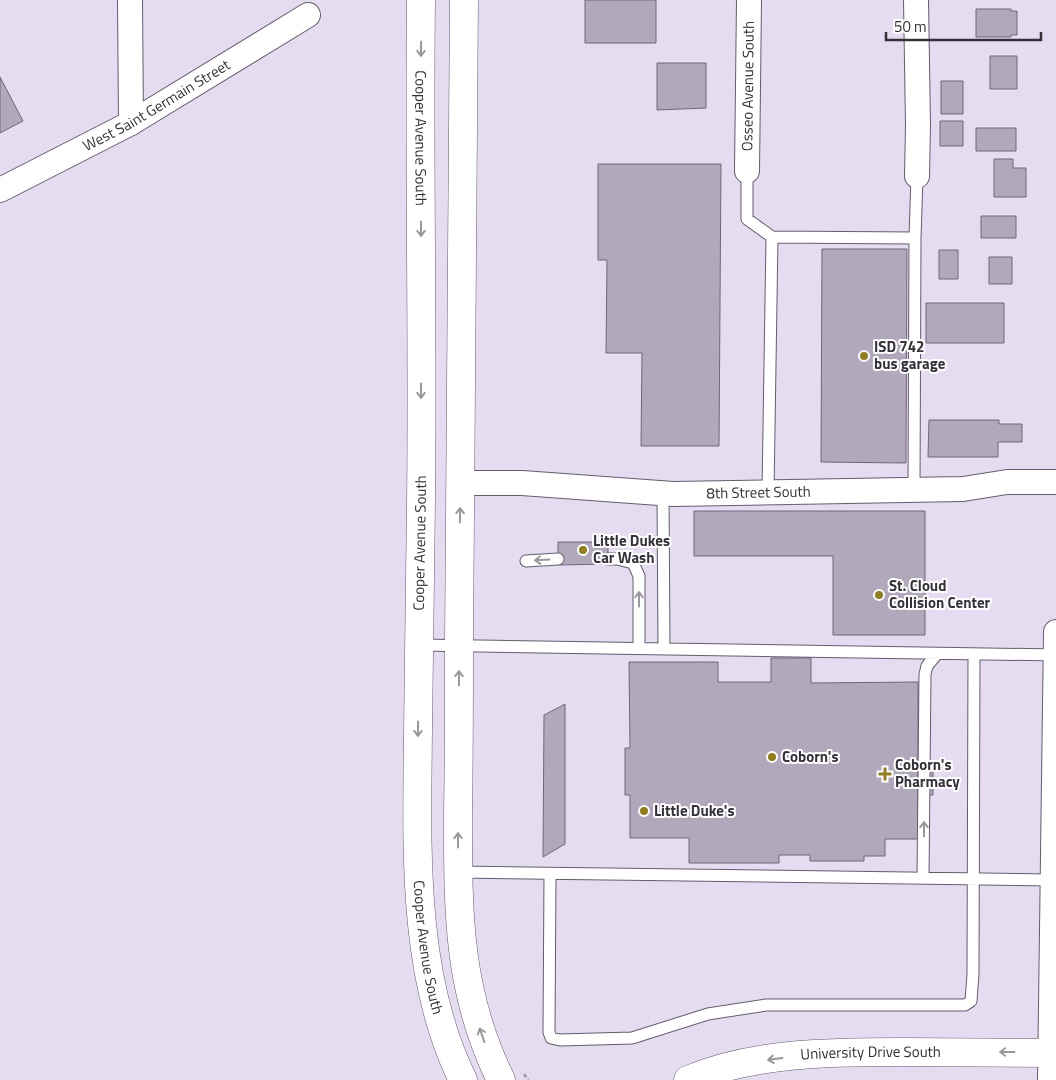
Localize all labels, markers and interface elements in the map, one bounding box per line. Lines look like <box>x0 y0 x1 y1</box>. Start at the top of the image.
scale bar <box>886 10 1041 42</box>
text: 50 m <box>894 15 927 38</box>
street label: Osseo Avenue South <box>735 21 760 151</box>
one-way arrow <box>416 40 426 56</box>
street label: West Saint Germain Street <box>79 53 235 157</box>
street label: Cooper Avenue South <box>409 70 433 206</box>
one-way arrow <box>416 220 426 236</box>
place label: ISD 742 bus garage <box>874 335 946 375</box>
marker: ISD 742 bus garage <box>858 350 870 362</box>
one-way arrow <box>416 382 426 399</box>
street label: Cooper Avenue South <box>407 475 432 611</box>
street label: 8th Street South <box>706 480 811 504</box>
one-way arrow <box>455 508 464 524</box>
place label: Little Dukes Car Wash <box>593 529 670 569</box>
marker: Little Dukes Car Wash <box>577 544 589 556</box>
one-way arrow <box>535 556 551 565</box>
place label: St. Cloud Collision Center <box>889 574 991 614</box>
marker: St. Cloud Collision Center <box>873 589 885 601</box>
one-way arrow <box>634 592 644 608</box>
one-way arrow <box>454 670 464 686</box>
one-way arrow <box>414 720 423 736</box>
place label: Coborn's <box>782 745 839 768</box>
marker: Coborn's <box>766 751 778 763</box>
place label: Coborn's Pharmacy <box>895 753 960 793</box>
marker: Coborn's Pharmacy <box>879 768 891 780</box>
place label: Little Duke's <box>654 799 735 822</box>
marker: Little Duke's <box>638 805 650 817</box>
one-way arrow <box>919 821 929 838</box>
one-way arrow <box>453 833 463 849</box>
street label: Cooper Avenue South <box>408 880 450 1017</box>
one-way arrow <box>477 1028 486 1044</box>
street label: University Drive South <box>800 1040 941 1066</box>
one-way arrow <box>1000 1048 1016 1057</box>
one-way arrow <box>767 1054 783 1064</box>

